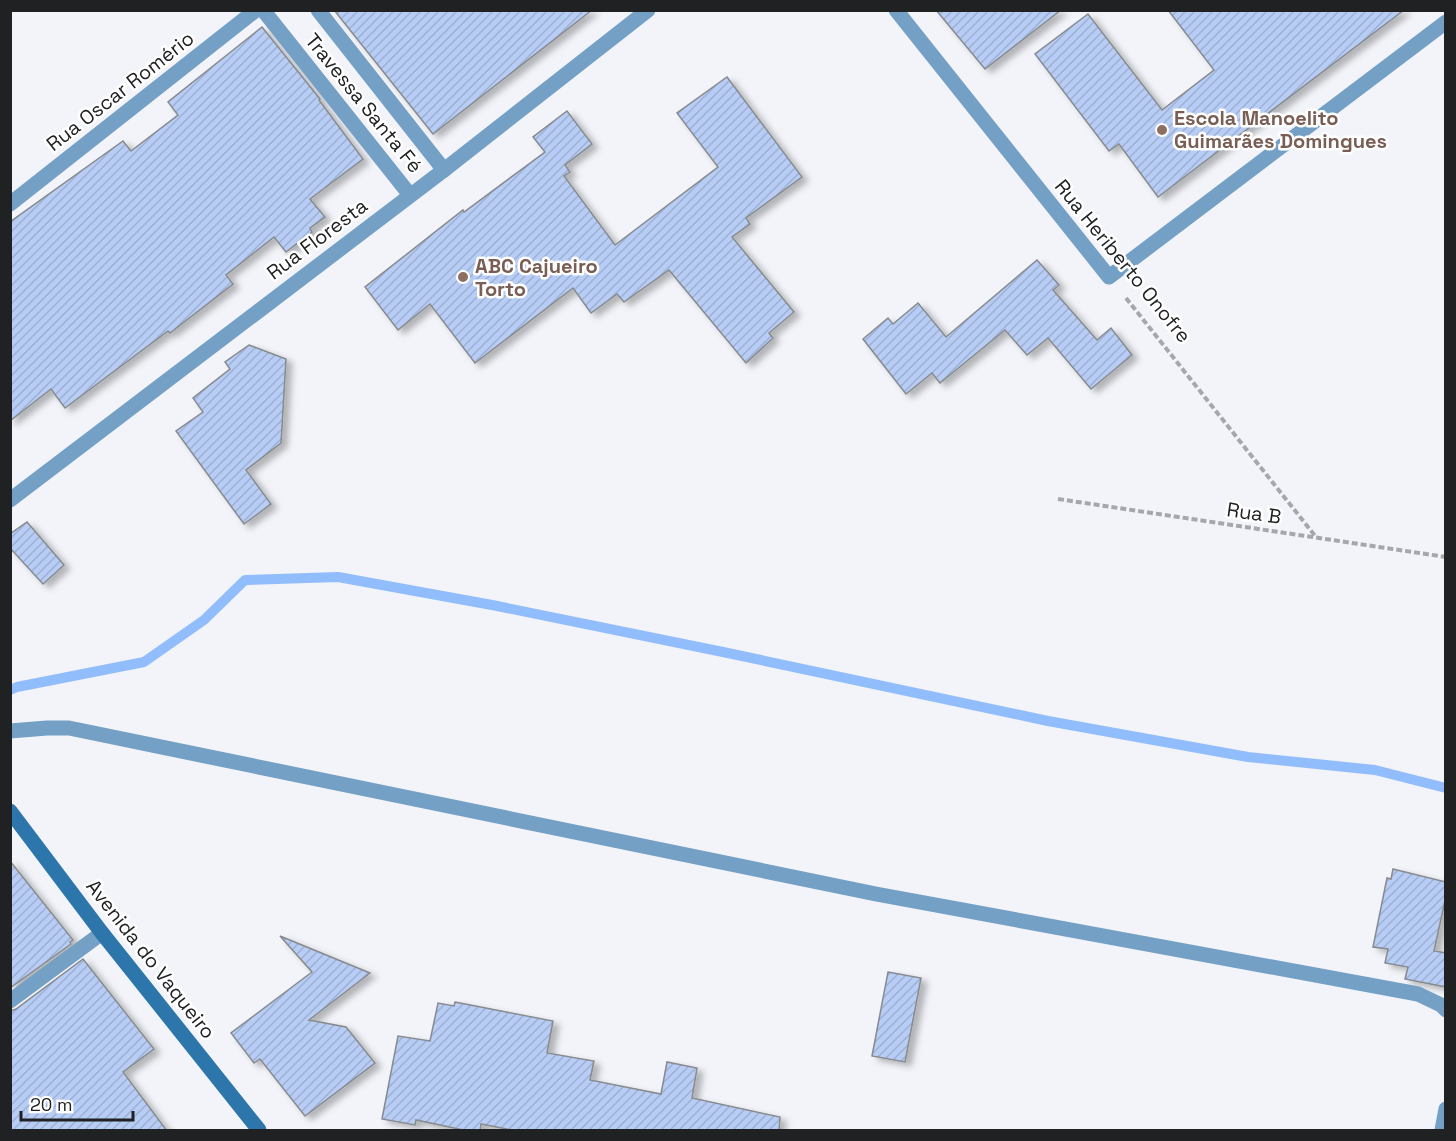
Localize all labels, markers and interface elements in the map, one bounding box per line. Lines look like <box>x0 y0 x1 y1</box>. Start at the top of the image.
street label: Rua Oscar Romério <box>41 25 199 157</box>
street label: Travessa Santa Fé <box>300 28 428 178</box>
place label: Escola Manoelito Guimarães Domingues <box>1174 105 1387 154</box>
marker: Escola Manoelito Guimarães Domingues <box>1155 123 1169 137</box>
street label: Rua Heriberto Onofre <box>1049 174 1197 348</box>
street label: Rua Floresta <box>261 193 373 285</box>
place label: ABC Cajueiro Torto <box>475 253 598 302</box>
marker: ABC Cajueiro Torto <box>456 270 470 284</box>
street label: Rua B <box>1225 496 1283 530</box>
street label: Avenida do Vaqueiro <box>81 874 221 1044</box>
scale bar <box>21 1084 134 1122</box>
text: 20 m <box>30 1093 73 1116</box>

